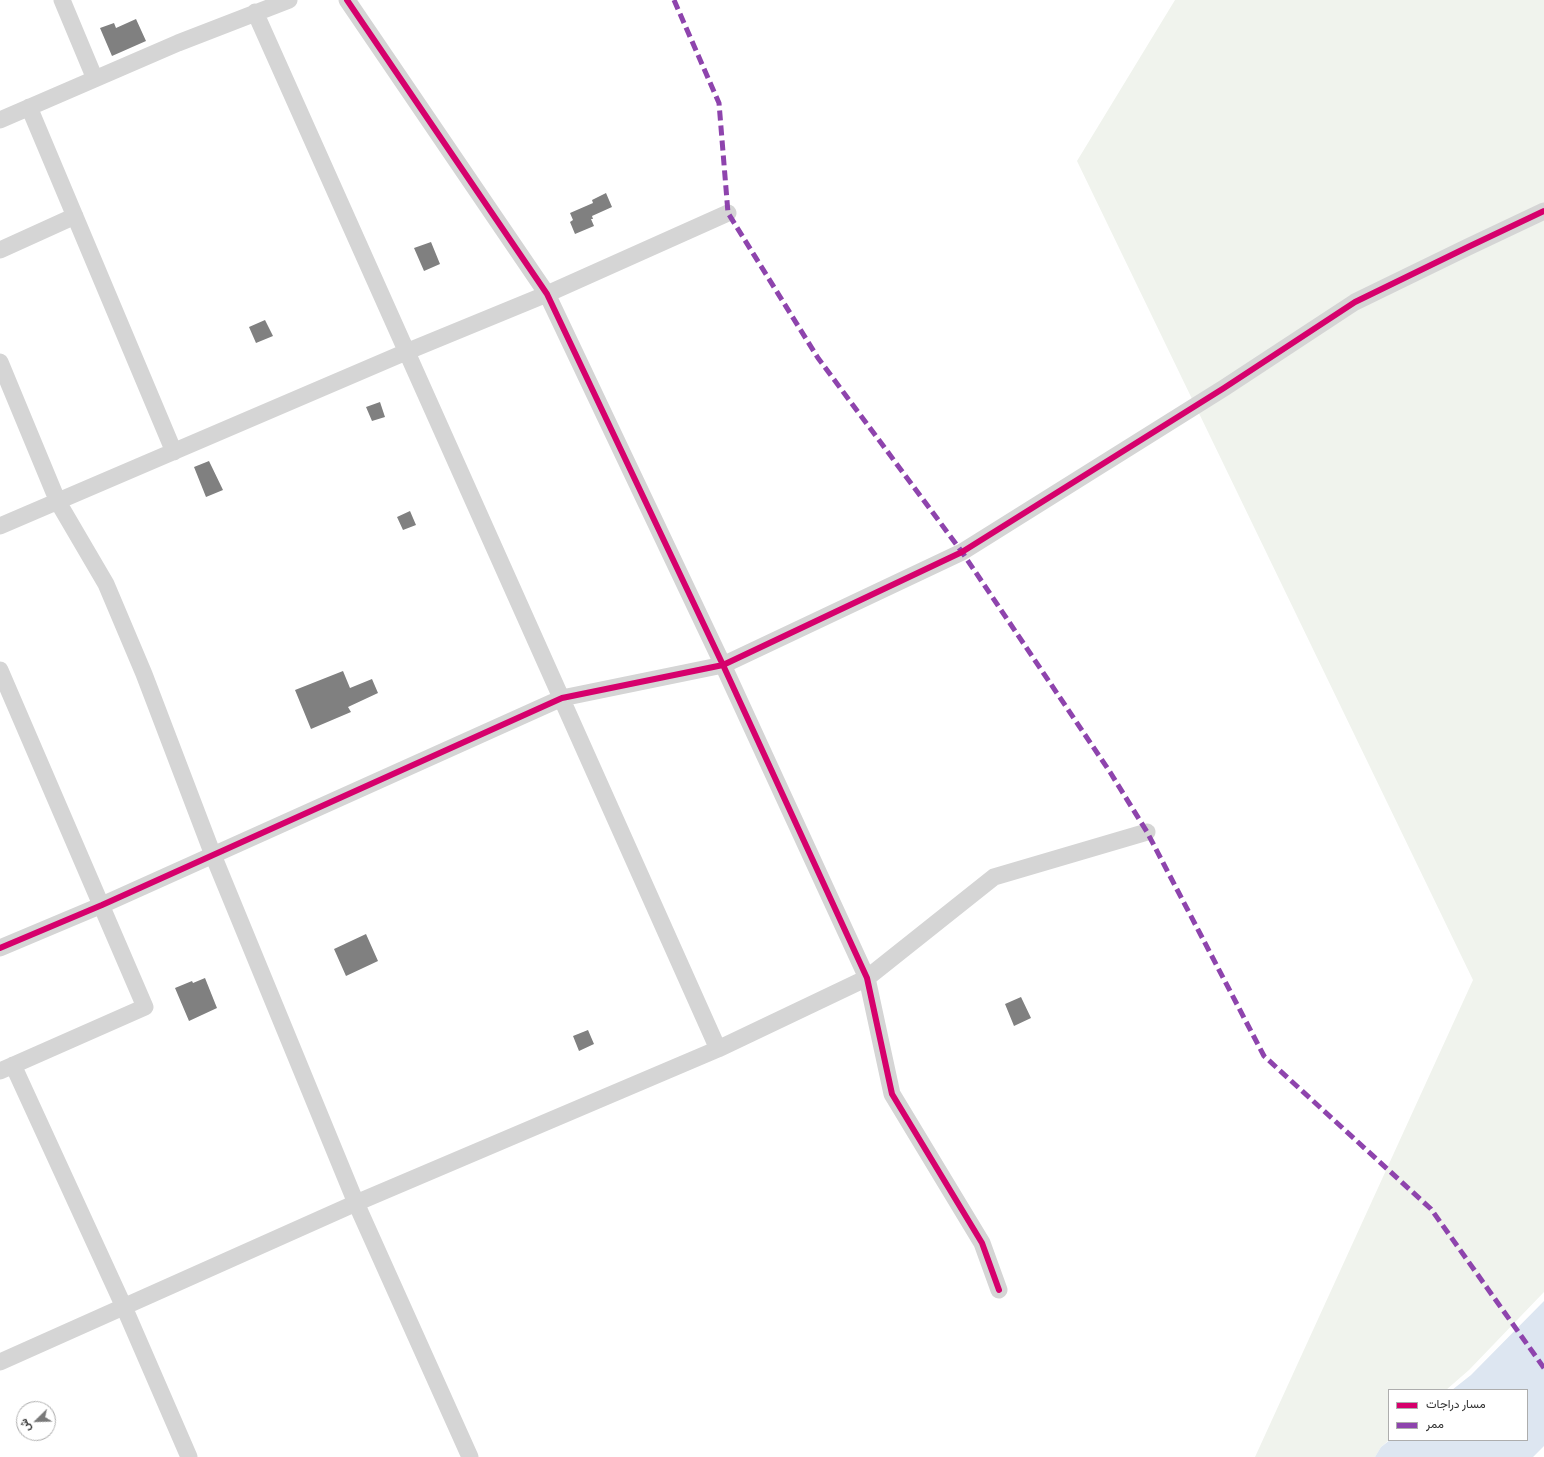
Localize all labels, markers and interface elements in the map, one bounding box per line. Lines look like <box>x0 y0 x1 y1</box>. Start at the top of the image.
legend <box>1388 1389 1528 1441</box>
text: مسار دراجات <box>1426 1396 1486 1413</box>
north arrow <box>16 1401 56 1441</box>
text: ش <box>16 1416 35 1435</box>
text: ممر <box>1426 1416 1444 1433</box>

